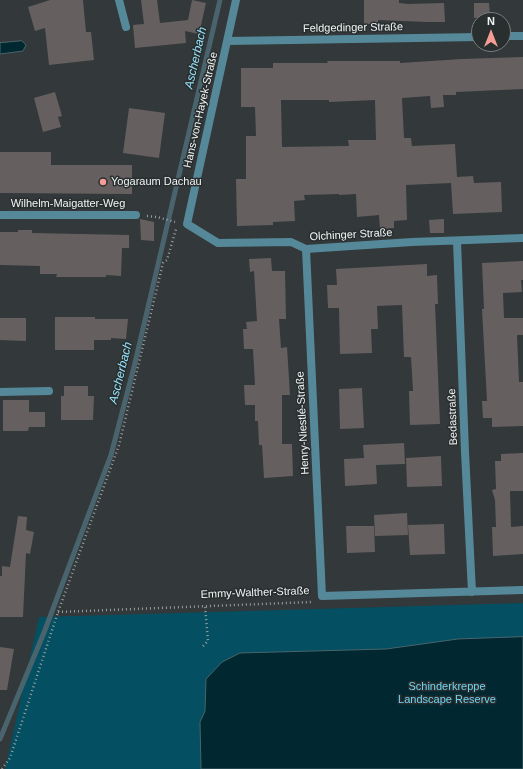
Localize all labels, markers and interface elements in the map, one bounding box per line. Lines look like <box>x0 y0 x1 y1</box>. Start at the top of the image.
north arrow <box>471 12 511 52</box>
text: N <box>487 15 495 27</box>
street label: Feldgedinger Straße <box>303 21 403 35</box>
water label: Ascherbach <box>182 26 210 90</box>
street label: Hans-von-Hayek-Straße <box>181 51 221 169</box>
place label: Yogaraum Dachau <box>111 175 202 189</box>
marker: Yogaraum Dachau <box>98 177 108 187</box>
street label: Wilhelm-Maigatter-Weg <box>11 197 125 211</box>
street label: Olchinger Straße <box>309 226 393 244</box>
water label: Ascherbach <box>106 341 136 405</box>
street label: Henry-Niestlé-Straße <box>294 371 312 475</box>
street label: Bedastraße <box>445 388 461 446</box>
street label: Emmy-Walther-Straße <box>200 585 310 601</box>
park label: Schinderkreppe Landscape Reserve <box>398 680 496 706</box>

